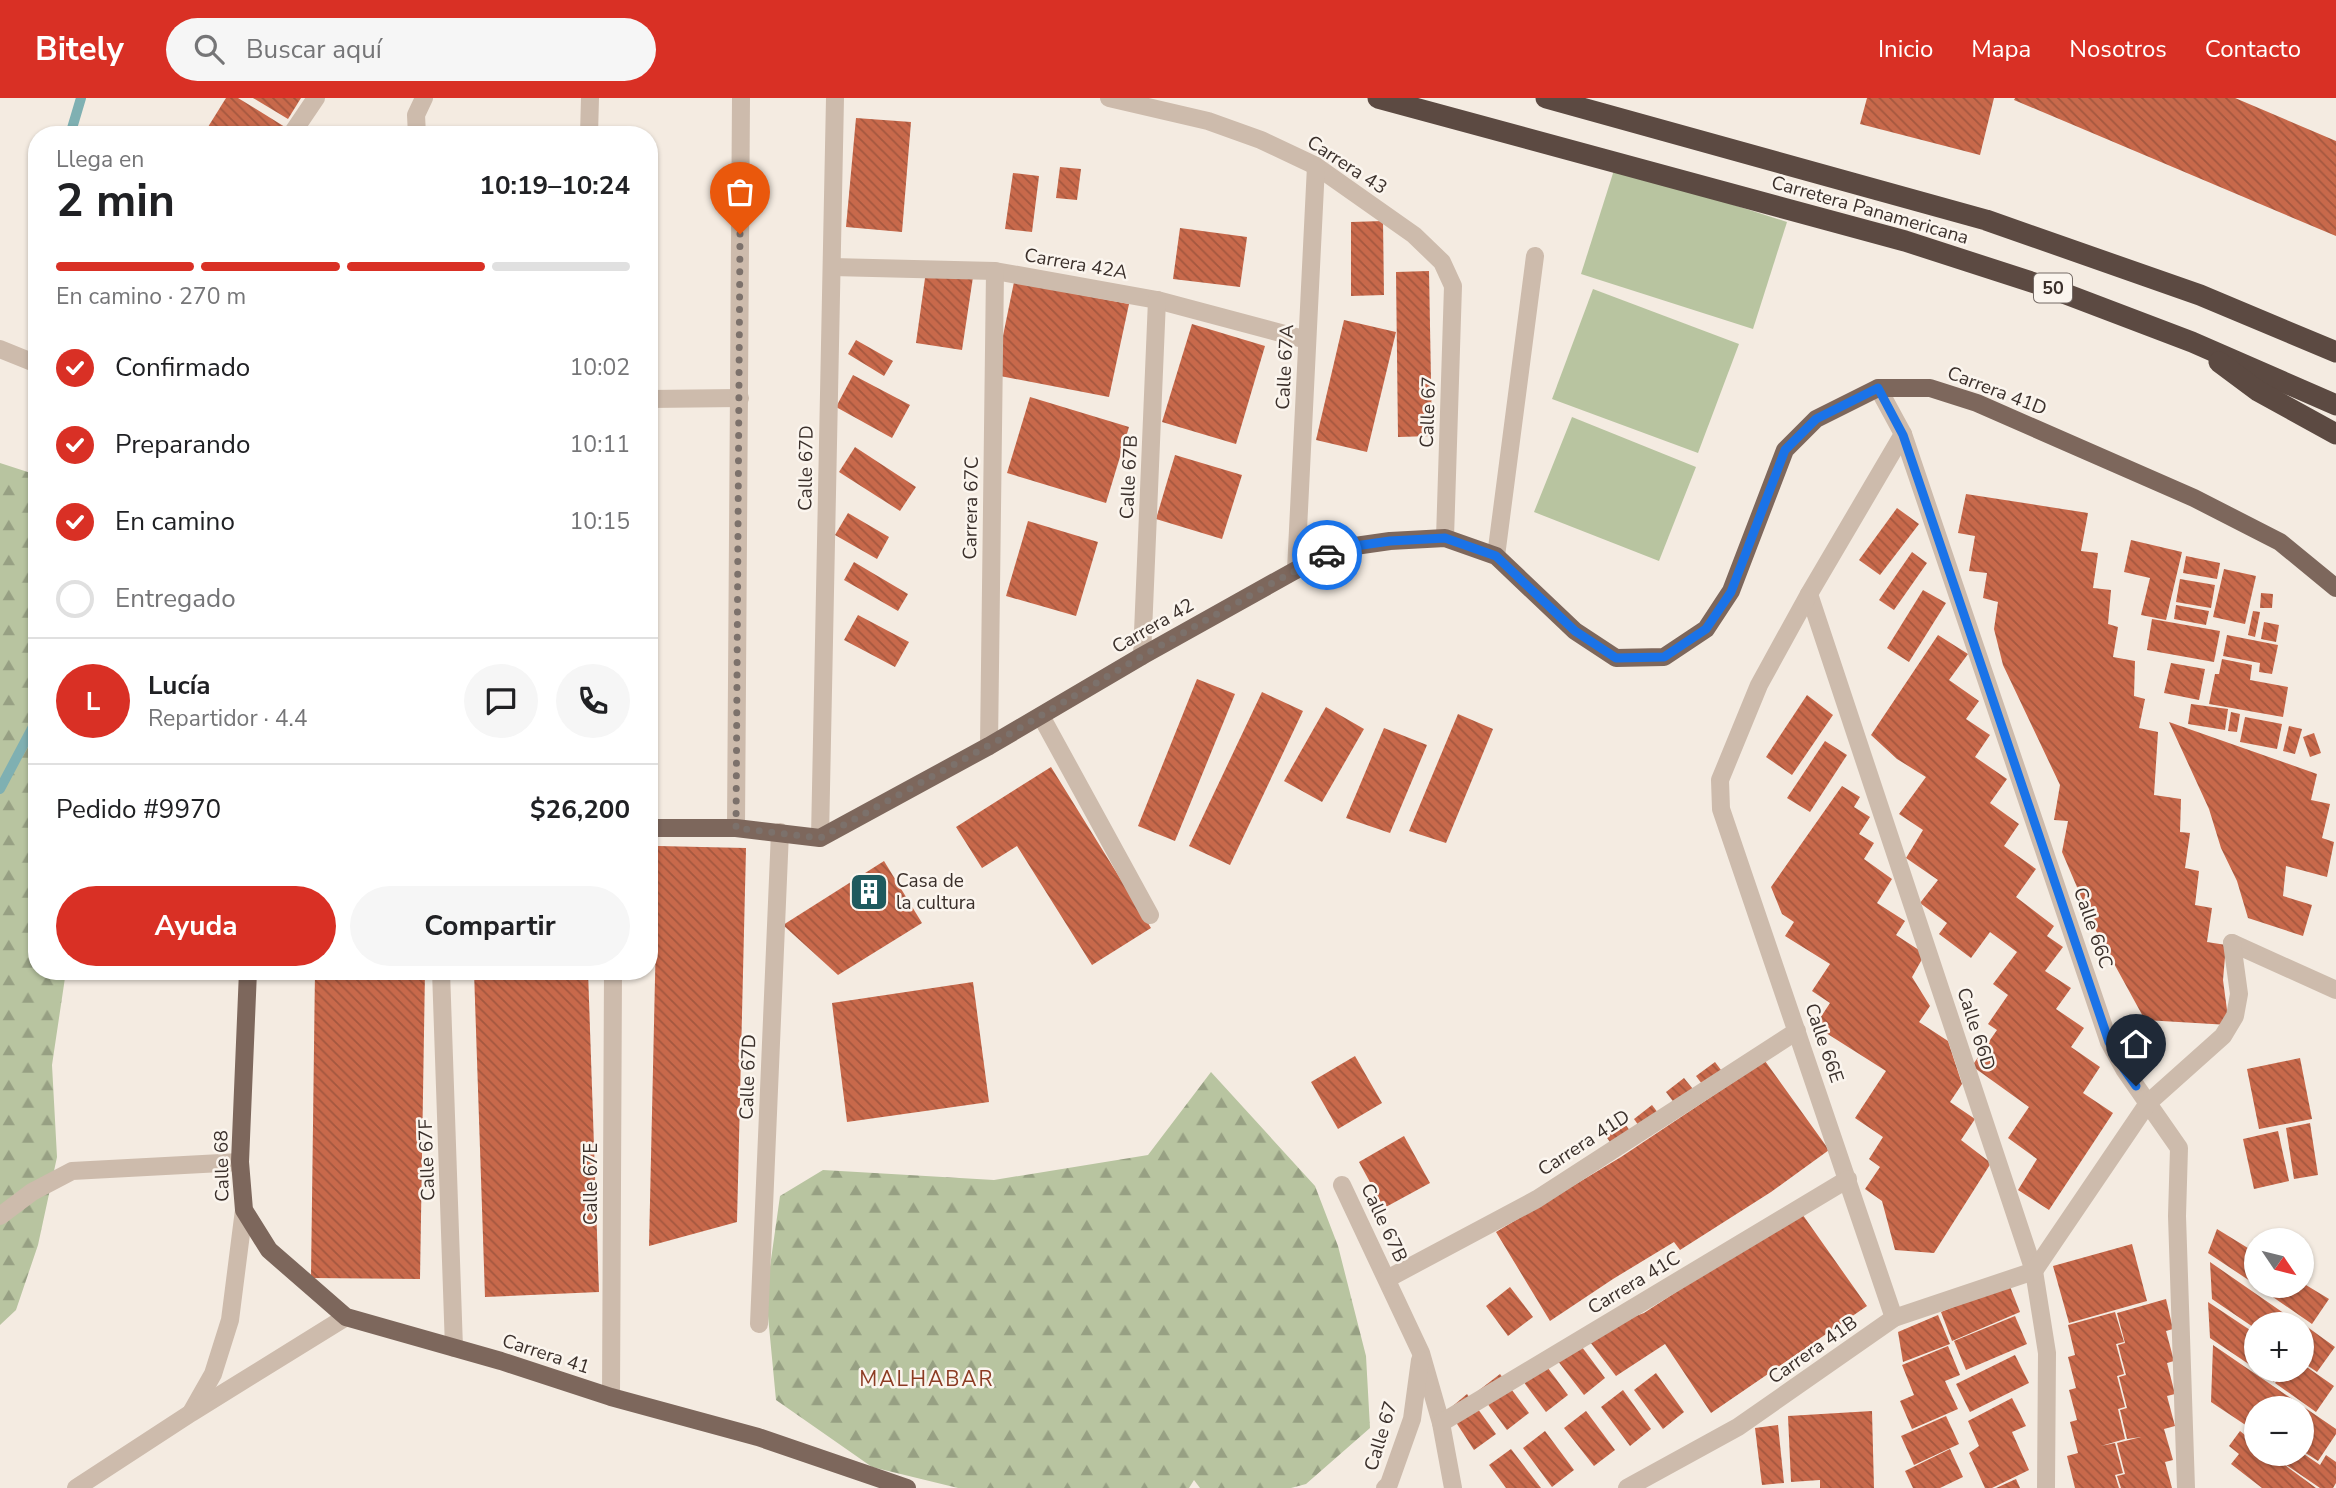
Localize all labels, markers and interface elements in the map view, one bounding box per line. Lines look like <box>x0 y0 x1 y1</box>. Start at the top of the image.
search box <box>166 18 656 81</box>
text: Bitely <box>35 27 124 72</box>
icon: search <box>190 30 228 68</box>
text: Buscar aquí <box>246 32 382 67</box>
text: Inicio <box>1878 33 1933 65</box>
text: Mapa <box>1971 33 2031 65</box>
text: Nosotros <box>2069 33 2167 65</box>
text: Contacto <box>2205 33 2301 65</box>
street label: Carrera 43 <box>1302 129 1392 201</box>
text: Llega en <box>56 144 144 175</box>
pin <box>710 162 770 234</box>
text: 10:19–10:24 <box>479 168 630 203</box>
text: 2 min <box>56 169 175 232</box>
street label: Carretera Panamericana <box>1768 169 1972 251</box>
icon: bag <box>721 173 759 211</box>
street label: Carrera 42A <box>1022 242 1130 286</box>
road number: 50 <box>2034 274 2072 302</box>
text: En camino · 270 m <box>56 281 246 312</box>
street label: Calle 67A <box>1270 324 1300 410</box>
icon: check <box>56 349 94 387</box>
text: Confirmado <box>115 350 250 385</box>
text: 10:02 <box>570 352 630 383</box>
street label: Carrera 41D <box>1943 360 2051 422</box>
street label: Calle 67 <box>1414 376 1442 448</box>
street label: Calle 67D <box>792 425 820 511</box>
icon: check <box>56 426 94 464</box>
text: Preparando <box>115 427 250 462</box>
text: 10:11 <box>570 429 630 460</box>
street label: Calle 67B <box>1114 434 1144 520</box>
street label: Carrera 67C <box>957 456 985 560</box>
icon: check <box>56 503 94 541</box>
text: En camino <box>115 504 235 539</box>
text: 10:15 <box>570 506 630 537</box>
courier <box>1292 520 1362 590</box>
icon: car <box>1308 536 1346 574</box>
text: Entregado <box>115 581 236 616</box>
street label: Carrera 42 <box>1107 592 1199 660</box>
button: chat <box>464 664 538 738</box>
button: phone <box>556 664 630 738</box>
text: Lucía <box>148 668 211 703</box>
text: L <box>86 684 100 719</box>
text: Repartidor · 4.4 <box>148 703 308 734</box>
text: Pedido #9970 <box>56 792 221 827</box>
text: $26,200 <box>530 792 630 827</box>
place label: Casa de la cultura <box>896 868 976 916</box>
building icon: Casa de la cultura <box>848 871 890 913</box>
street label: Calle 66C <box>2067 884 2119 972</box>
button: Ayuda <box>56 886 336 966</box>
button: Compartir <box>350 886 630 966</box>
street label: Calle 66D <box>1950 984 2002 1074</box>
street label: Calle 66E <box>1798 1000 1850 1086</box>
pin <box>2106 1014 2166 1086</box>
icon: home <box>2117 1025 2155 1063</box>
street label: Calle 67D <box>734 1034 762 1120</box>
street label: Carrera 41D <box>1533 1104 1635 1182</box>
street label: Calle 67F <box>413 1119 441 1201</box>
street label: Calle 68 <box>208 1130 236 1202</box>
street label: Calle 67E <box>578 1143 604 1225</box>
street label: Calle 67B <box>1354 1179 1414 1267</box>
north arrow <box>2244 1228 2314 1298</box>
map controls <box>2244 1228 2314 1466</box>
street label: Carrera 41C <box>1583 1245 1685 1321</box>
street label: Carrera 41B <box>1763 1310 1863 1390</box>
button: + <box>2244 1312 2314 1382</box>
street label: Carrera 41 <box>499 1328 593 1380</box>
district label: MALHABAR <box>859 1365 995 1393</box>
button: − <box>2244 1396 2314 1466</box>
street label: Calle 67 <box>1358 1398 1404 1474</box>

